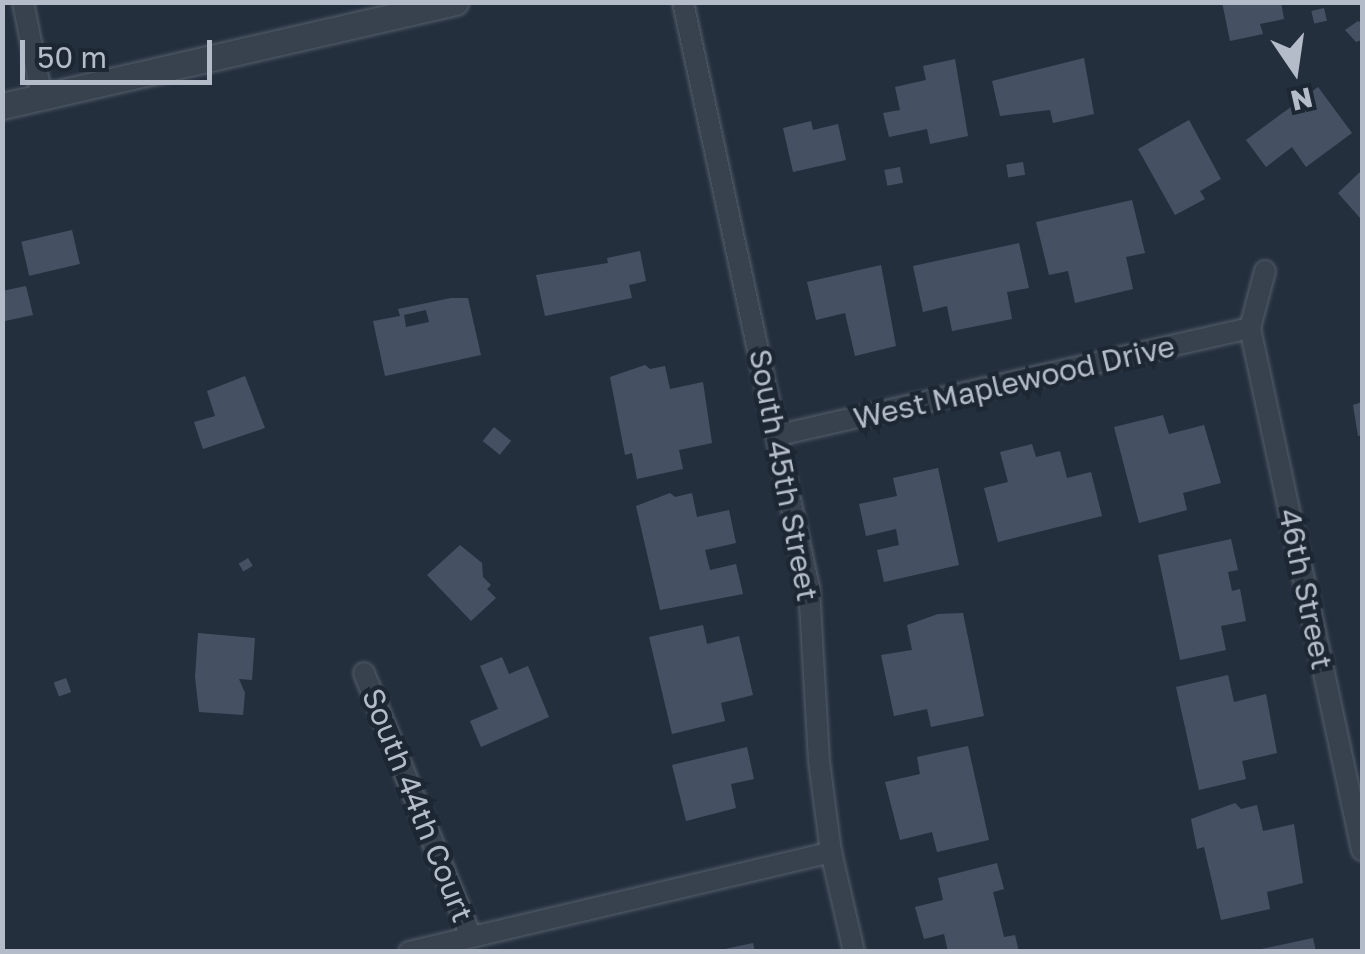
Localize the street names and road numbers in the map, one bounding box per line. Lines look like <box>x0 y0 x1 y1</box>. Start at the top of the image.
street label: West Maplewood Drive <box>850 328 1178 436</box>
street label: South 45th Street <box>742 346 826 604</box>
street label: 46th Street <box>1271 505 1341 673</box>
street label: South 44th Court <box>355 683 481 927</box>

